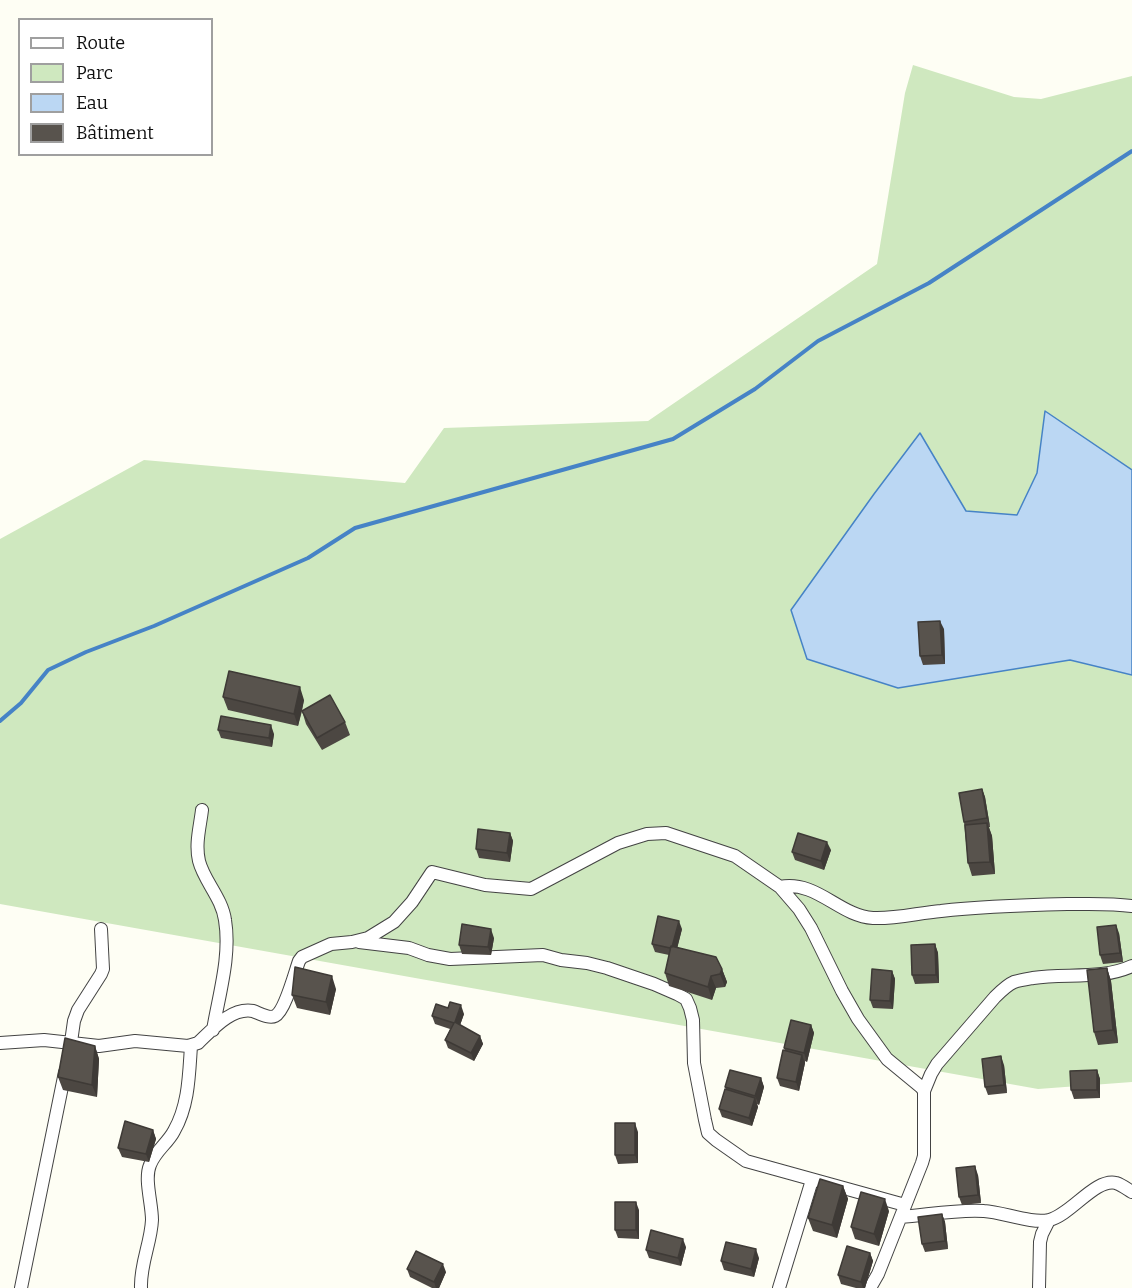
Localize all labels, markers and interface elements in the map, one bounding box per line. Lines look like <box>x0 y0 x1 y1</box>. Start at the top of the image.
legend <box>18 18 213 156</box>
text: Route <box>76 32 125 54</box>
text: Parc <box>76 62 113 84</box>
text: Eau <box>76 92 108 114</box>
text: Bâtiment <box>76 122 154 144</box>

